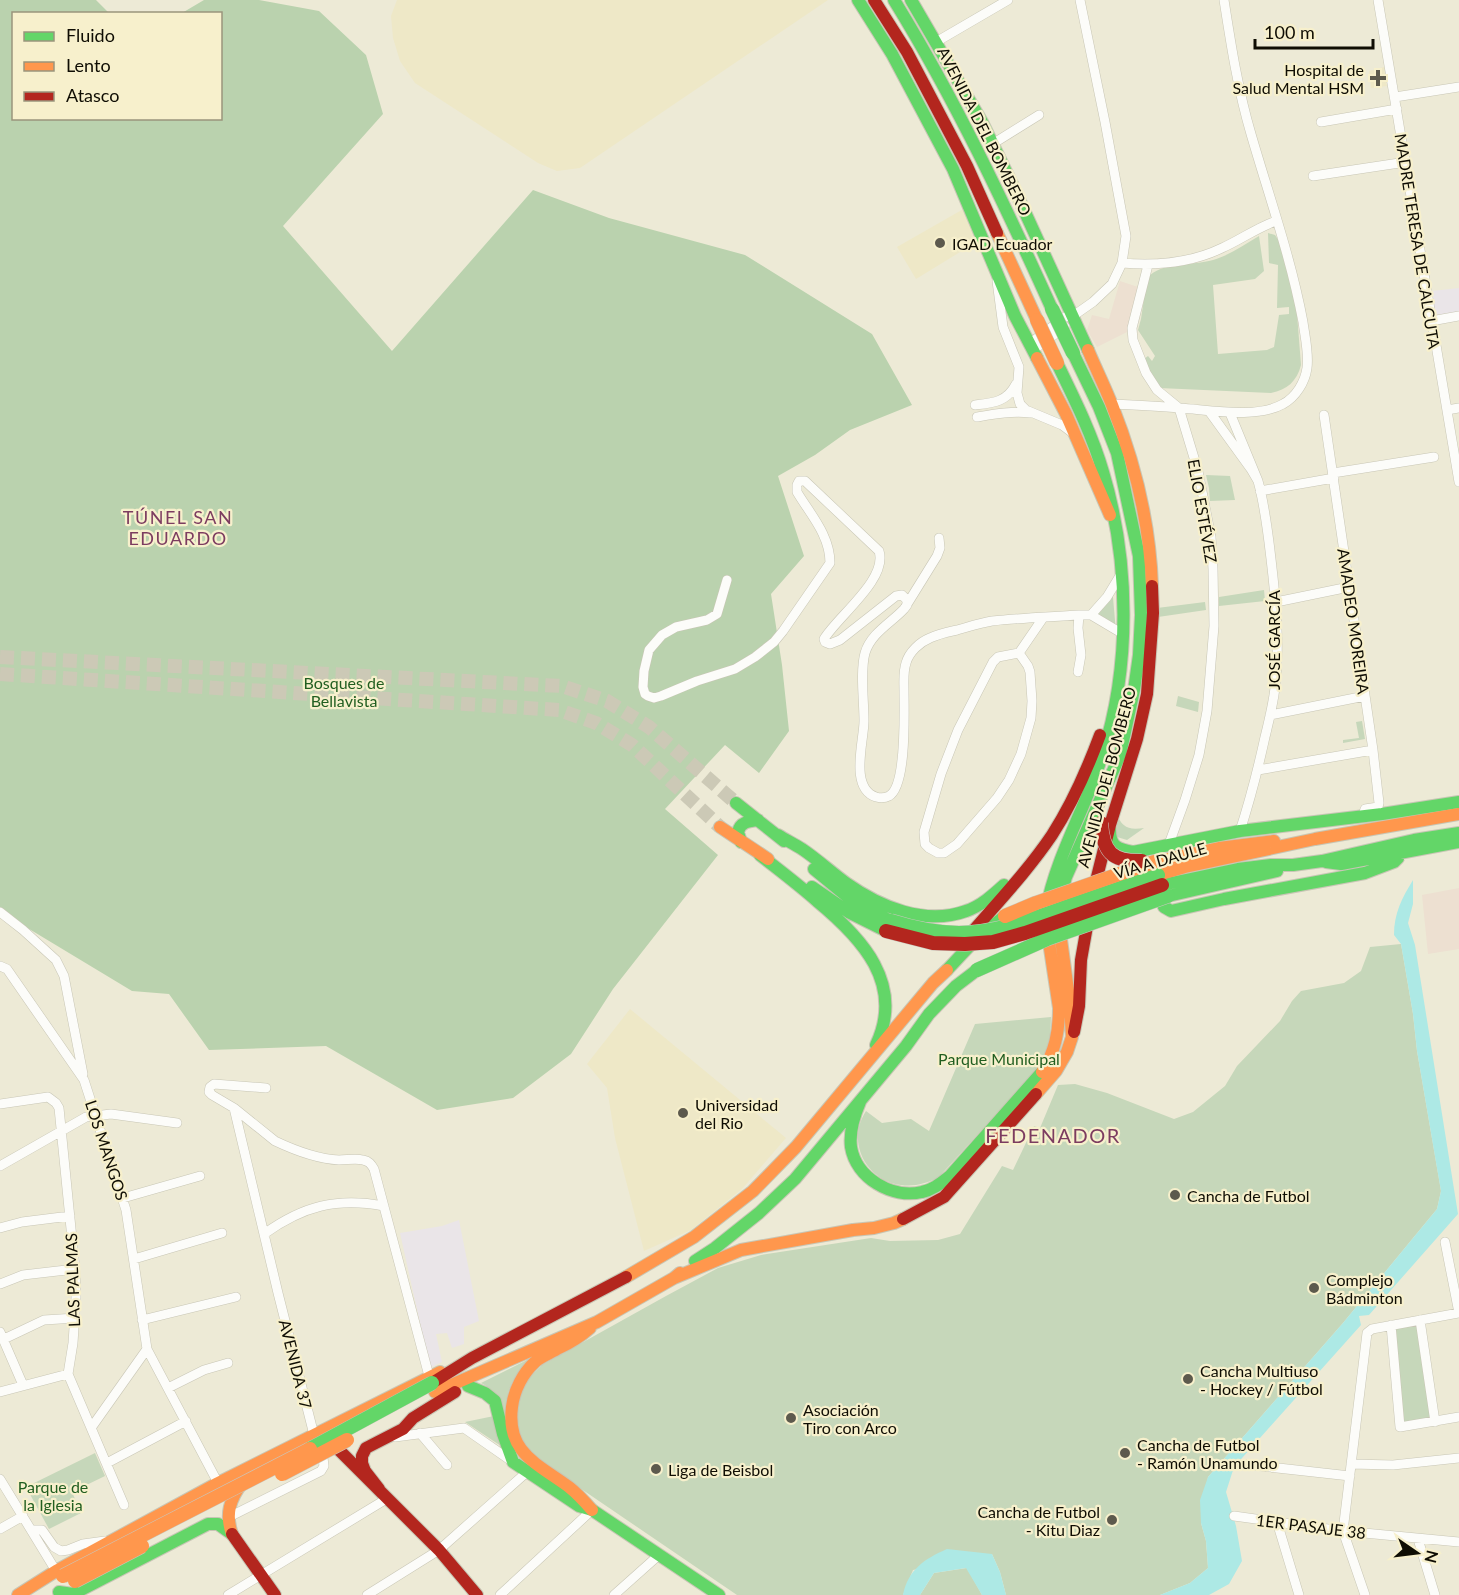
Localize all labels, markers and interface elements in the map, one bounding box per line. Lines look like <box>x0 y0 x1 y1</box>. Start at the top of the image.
legend <box>12 12 222 120</box>
scale bar <box>1255 12 1374 50</box>
text: 100 m <box>1264 21 1315 43</box>
text: Fluido <box>66 24 115 46</box>
street label: AVENIDA DEL BOMBERO <box>934 44 1036 219</box>
text: Lento <box>66 54 111 76</box>
place label: Hospital de Salud Mental HSM <box>1233 60 1364 97</box>
marker: Hospital de Salud Mental HSM <box>1369 69 1387 87</box>
text: Atasco <box>66 84 119 106</box>
street label: MADRE TERESA DE CALCUTA <box>1392 132 1444 350</box>
place label: IGAD Ecuador <box>952 234 1053 253</box>
marker: IGAD Ecuador <box>933 236 947 250</box>
street label: ELIO ESTÉVEZ <box>1185 458 1222 565</box>
district label: TÚNEL SAN EDUARDO <box>123 506 233 549</box>
street label: AMADEO MOREIRA <box>1334 547 1374 695</box>
street label: JOSÉ GARCÍA <box>1264 590 1283 690</box>
park label: Bosques de Bellavista <box>304 673 384 710</box>
street label: AVENIDA DEL BOMBERO <box>1073 684 1139 870</box>
street label: VÍA A DAULE <box>1112 838 1208 882</box>
park label: Parque Municipal <box>938 1049 1060 1068</box>
place label: Universidad del Rio <box>695 1095 778 1132</box>
street label: LOS MANGOS <box>82 1097 132 1203</box>
marker: Universidad del Rio <box>676 1106 690 1120</box>
district label: FEDENADOR <box>985 1123 1121 1147</box>
place label: Cancha de Futbol <box>1187 1186 1310 1205</box>
marker: Cancha de Futbol <box>1168 1188 1182 1202</box>
street label: LAS PALMAS <box>61 1233 83 1327</box>
place label: Complejo Bádminton <box>1326 1270 1403 1307</box>
marker: Complejo Bádminton <box>1307 1281 1321 1295</box>
street label: AVENIDA 37 <box>276 1317 316 1411</box>
place label: Cancha Multiuso - Hockey / Fútbol <box>1200 1361 1323 1398</box>
marker: Cancha Multiuso - Hockey / Fútbol <box>1181 1372 1195 1386</box>
place label: Asociación Tiro con Arco <box>803 1400 897 1437</box>
marker: Asociación Tiro con Arco <box>784 1411 798 1425</box>
place label: Cancha de Futbol - Ramón Unamundo <box>1137 1435 1278 1472</box>
marker: Cancha de Futbol - Ramón Unamundo <box>1118 1446 1132 1460</box>
place label: Liga de Beisbol <box>668 1460 773 1479</box>
marker: Liga de Beisbol <box>649 1462 663 1476</box>
park label: Parque de la Iglesia <box>18 1477 88 1514</box>
place label: Cancha de Futbol - Kitu Diaz <box>977 1502 1100 1539</box>
street label: 1ER PASAJE 38 <box>1255 1510 1367 1542</box>
marker: Cancha de Futbol - Kitu Diaz <box>1105 1513 1119 1527</box>
north arrow <box>1387 1523 1447 1583</box>
text: N <box>1421 1548 1443 1565</box>

